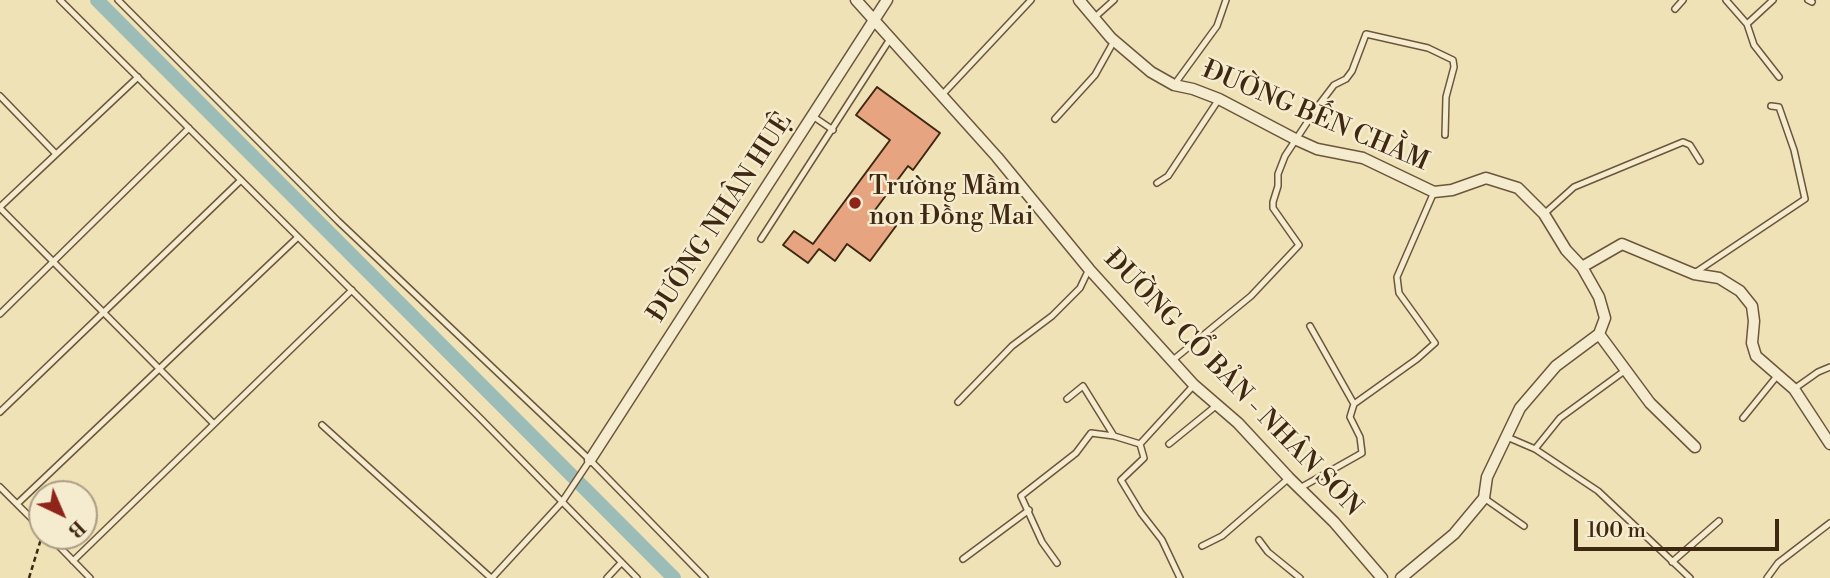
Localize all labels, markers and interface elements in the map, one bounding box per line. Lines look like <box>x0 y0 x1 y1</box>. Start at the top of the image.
street label: ĐƯỜNG BẾN CHẰM <box>1197 55 1433 179</box>
street label: ĐƯỜNG NHÂN HUỆ <box>642 108 800 328</box>
place label: Trường Mầm non Đồng Mai <box>869 172 1034 234</box>
marker: Trường Mầm non Đồng Mai <box>847 195 863 211</box>
street label: ĐƯỜNG CỔ BẢN - NHÂN SƠN <box>1096 244 1368 524</box>
north arrow <box>28 480 98 550</box>
scale bar <box>1578 504 1783 548</box>
text: B <box>63 515 90 542</box>
text: 100 m <box>1587 518 1646 544</box>

